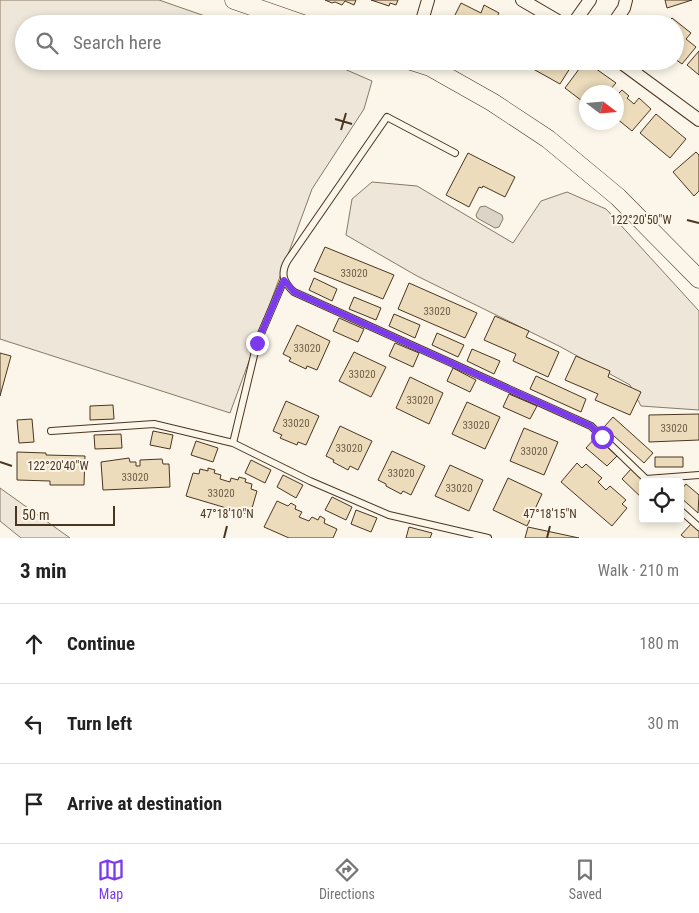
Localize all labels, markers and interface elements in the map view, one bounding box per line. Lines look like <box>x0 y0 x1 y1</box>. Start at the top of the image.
search box <box>15 15 684 70</box>
icon: search <box>33 29 61 57</box>
text: Search here <box>73 31 161 54</box>
north arrow <box>579 85 624 130</box>
text: 122°20'50"W <box>610 213 672 227</box>
house number: 33020 <box>340 267 368 280</box>
house number: 33020 <box>423 305 451 318</box>
route end <box>246 332 269 355</box>
house number: 33020 <box>293 342 321 355</box>
house number: 33020 <box>348 368 376 381</box>
house number: 33020 <box>406 394 434 407</box>
house number: 33020 <box>282 417 310 430</box>
house number: 33020 <box>462 419 490 432</box>
house number: 33020 <box>660 422 688 435</box>
route start <box>591 426 614 449</box>
house number: 33020 <box>335 442 363 455</box>
house number: 33020 <box>520 445 548 458</box>
text: 122°20'40"W <box>27 459 89 473</box>
house number: 33020 <box>387 467 415 480</box>
house number: 33020 <box>121 471 149 484</box>
map controls <box>639 478 684 523</box>
button: locate <box>639 478 684 523</box>
house number: 33020 <box>445 482 473 495</box>
house number: 33020 <box>207 487 235 500</box>
scale bar <box>15 503 115 526</box>
text: 50 m <box>22 507 50 523</box>
text: 47°18'10"N <box>200 507 254 521</box>
text: 47°18'15"N <box>523 507 577 521</box>
text: 3 min <box>20 559 67 583</box>
text: Walk · 210 m <box>598 561 679 580</box>
icon: ahead <box>20 630 48 658</box>
text: Continue <box>67 632 135 655</box>
text: 180 m <box>640 634 679 653</box>
icon: left <box>20 710 48 738</box>
text: Turn left <box>67 712 132 735</box>
text: 30 m <box>647 714 679 733</box>
icon: arrive <box>20 790 48 818</box>
text: Arrive at destination <box>67 792 222 815</box>
tab: Map <box>97 856 125 902</box>
tab: Directions <box>319 856 375 902</box>
tab: Saved <box>569 856 602 902</box>

